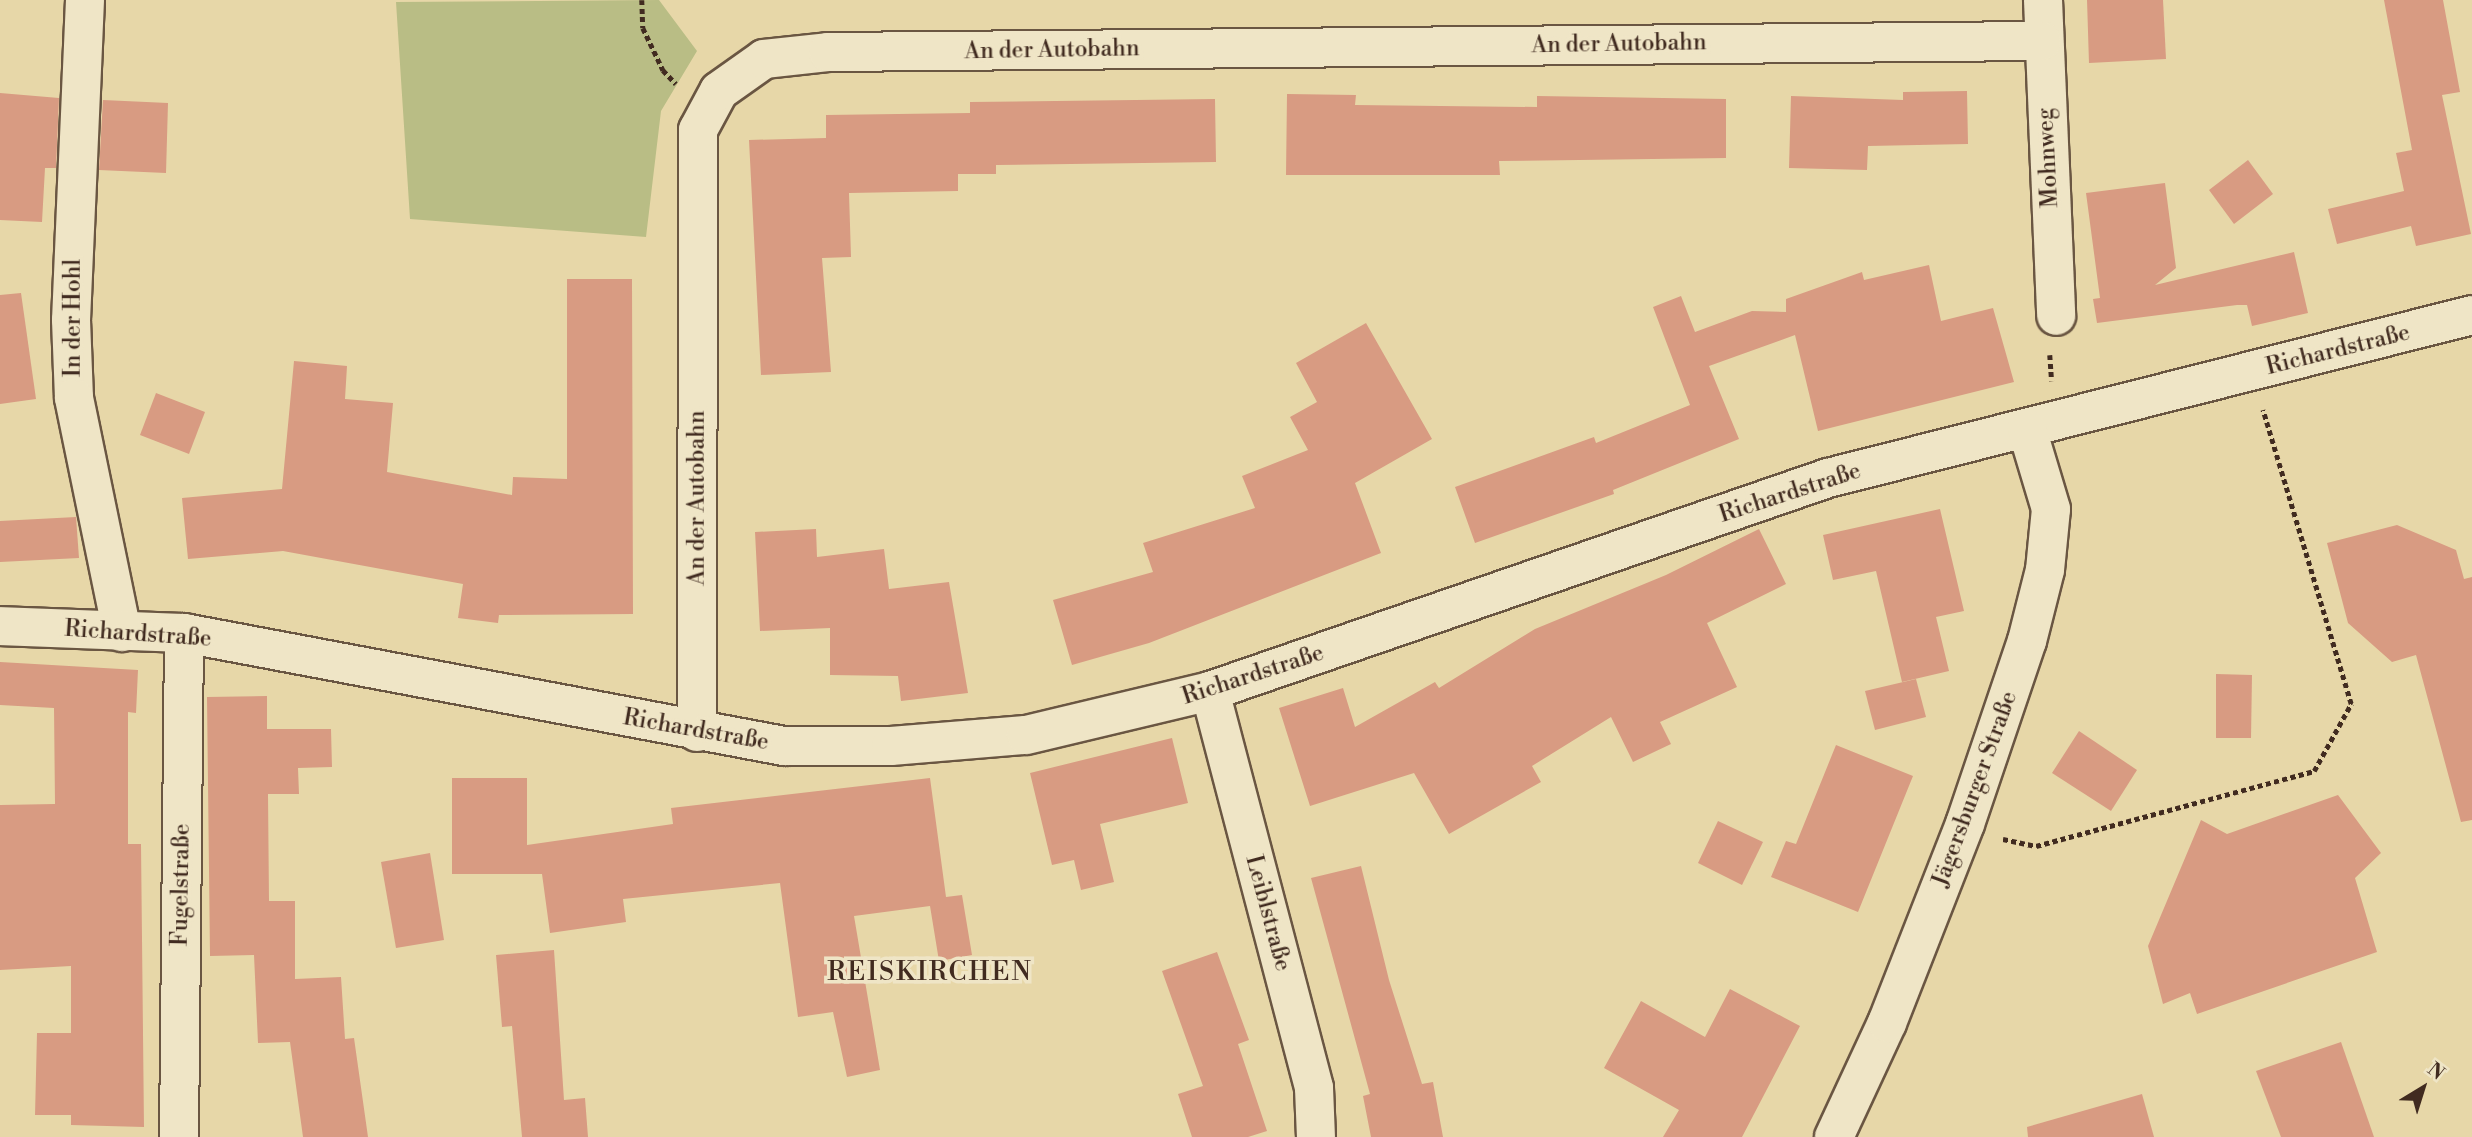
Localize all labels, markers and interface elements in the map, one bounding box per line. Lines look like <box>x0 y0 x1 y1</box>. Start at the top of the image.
street label: An der Autobahn <box>1531 29 1707 59</box>
street label: An der Autobahn <box>964 35 1140 65</box>
street label: Mohnweg <box>2032 107 2064 209</box>
street label: In der Hohl <box>59 259 87 377</box>
street label: Richardstraße <box>2263 319 2413 381</box>
street label: An der Autobahn <box>683 410 711 586</box>
street label: Richardstraße <box>1716 457 1864 529</box>
street label: Richardstraße <box>63 615 213 653</box>
street label: Richardstraße <box>1179 639 1327 711</box>
street label: Jägersburger Straße <box>1927 688 2023 890</box>
street label: Richardstraße <box>621 704 771 756</box>
street label: Fugelstraße <box>166 824 196 946</box>
street label: Leiblstraße <box>1239 852 1297 974</box>
district label: REISKIRCHEN <box>829 957 1031 989</box>
north arrow <box>2388 1053 2458 1123</box>
text: N <box>2423 1057 2449 1086</box>

